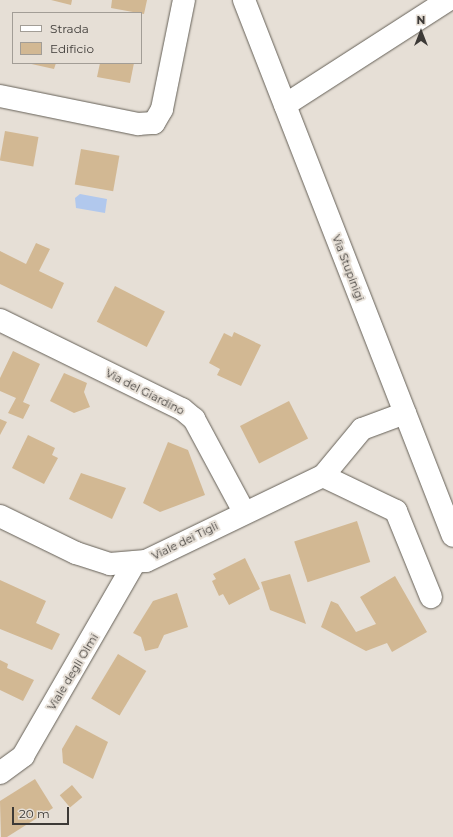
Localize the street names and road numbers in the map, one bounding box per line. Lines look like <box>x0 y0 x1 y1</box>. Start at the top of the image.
street label: Via Stupinigi <box>329 233 367 303</box>
street label: Via del Giardino <box>103 366 187 418</box>
street label: Viale dei Tigli <box>150 519 220 563</box>
street label: Viale degli Olmi <box>45 631 101 713</box>

